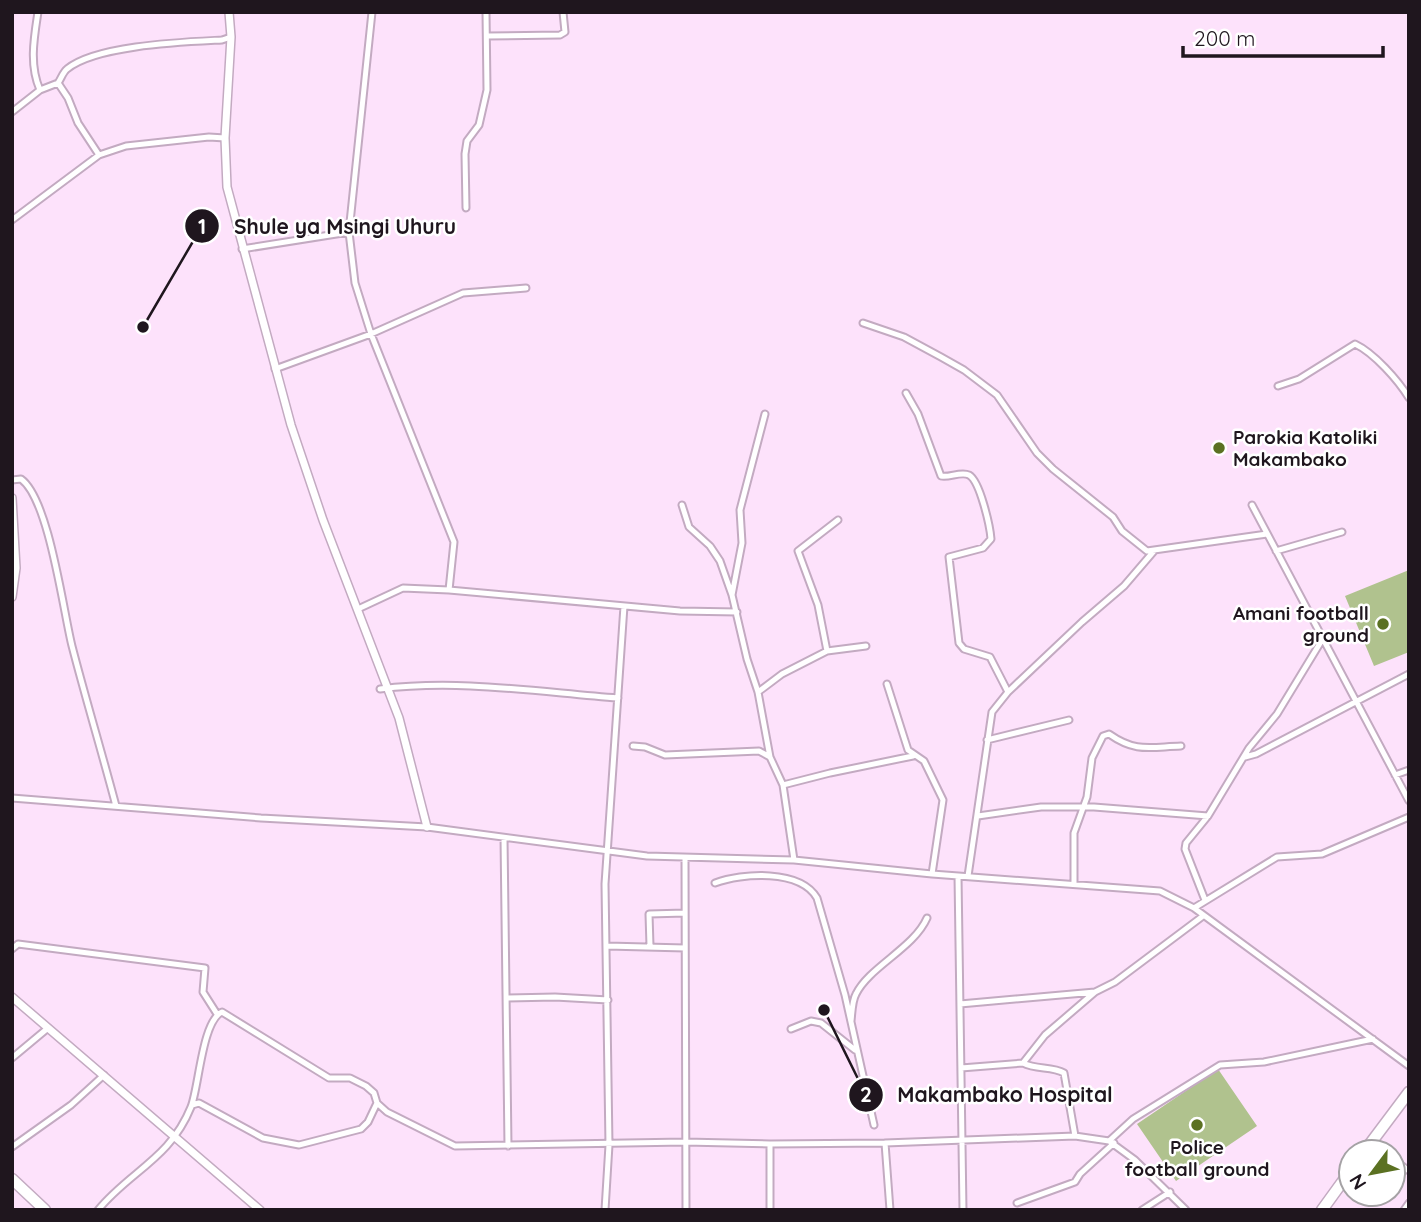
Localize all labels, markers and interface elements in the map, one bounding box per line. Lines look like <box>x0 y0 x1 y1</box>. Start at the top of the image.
scale bar <box>1183 14 1382 58</box>
text: 200 m <box>1194 25 1256 51</box>
callout: Shule ya Msingi Uhuru <box>185 205 470 247</box>
text: 1 <box>198 213 206 239</box>
text: Shule ya Msingi Uhuru <box>234 213 456 239</box>
place label: Parokia Katoliki Makambako <box>1233 425 1377 471</box>
marker: Parokia Katoliki Makambako <box>1211 440 1227 456</box>
place label: Amani football ground <box>1233 601 1369 647</box>
marker: Amani football ground <box>1375 616 1391 632</box>
callout: Makambako Hospital <box>848 1074 1127 1116</box>
text: 2 <box>860 1081 872 1107</box>
text: Makambako Hospital <box>897 1081 1113 1107</box>
marker: Police football ground <box>1189 1117 1205 1133</box>
place label: Police football ground <box>1125 1135 1269 1181</box>
north arrow <box>1337 1138 1407 1208</box>
text: N <box>1344 1170 1371 1194</box>

